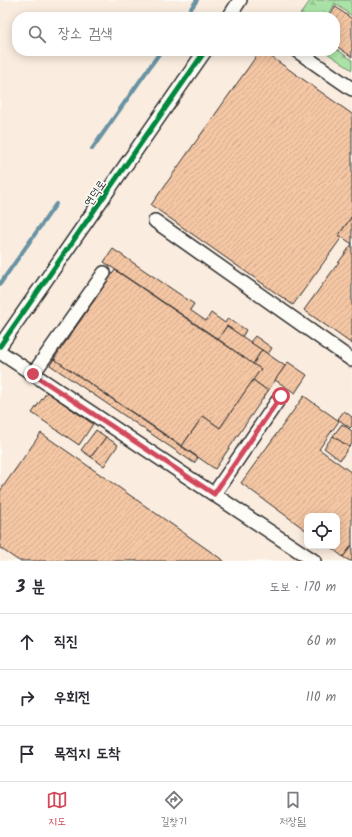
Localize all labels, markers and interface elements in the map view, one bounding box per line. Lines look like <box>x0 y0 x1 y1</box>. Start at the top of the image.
search box <box>12 12 340 56</box>
text: 장소 검색 <box>58 22 112 46</box>
icon: search <box>26 23 48 45</box>
street label: 연덕로 <box>79 176 111 211</box>
route end <box>24 365 42 383</box>
route start <box>272 387 290 405</box>
map controls <box>304 513 340 549</box>
button: locate <box>304 513 340 549</box>
text: 3 분 <box>16 574 46 601</box>
text: 도보 · 170 m <box>269 577 336 598</box>
text: 직진 <box>54 630 78 654</box>
icon: ahead <box>16 631 38 653</box>
text: 60 m <box>307 631 336 652</box>
text: 우회전 <box>54 686 90 710</box>
icon: right <box>16 687 38 709</box>
text: 110 m <box>306 687 336 708</box>
text: 목적지 도착 <box>54 742 120 766</box>
icon: arrive <box>16 743 38 765</box>
tab: 지도 <box>46 789 68 831</box>
tab: 길찾기 <box>160 789 187 831</box>
tab: 저장됨 <box>279 789 306 831</box>

